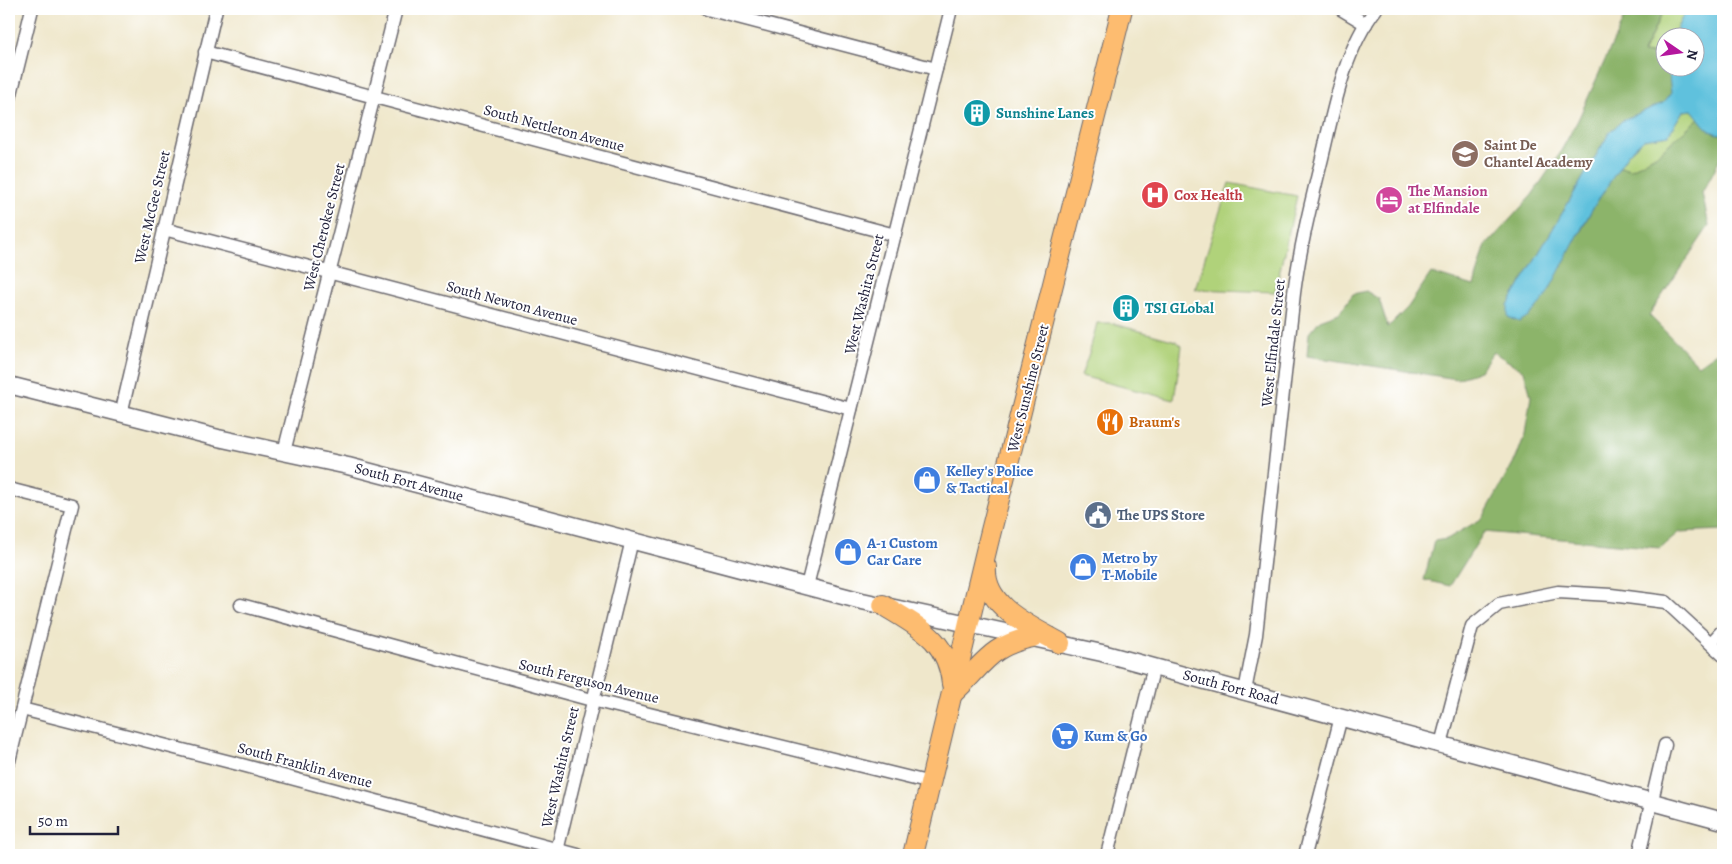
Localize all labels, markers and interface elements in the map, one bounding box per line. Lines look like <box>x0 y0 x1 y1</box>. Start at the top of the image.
north arrow <box>1654 28 1704 78</box>
text: N <box>1682 48 1703 62</box>
building icon: Sunshine Lanes <box>962 98 992 128</box>
street label: South Nettleton Avenue <box>481 100 627 156</box>
place label: Sunshine Lanes <box>996 103 1094 123</box>
place label: Saint De Chantel Academy <box>1484 135 1593 172</box>
school or university icon: Saint De Chantel Academy <box>1450 139 1480 169</box>
street label: West McGee Street <box>129 149 175 266</box>
street label: West Cherokee Street <box>298 161 350 294</box>
hospital icon: Cox Health <box>1140 180 1170 210</box>
place label: The Mansion at Elfindale <box>1408 181 1488 218</box>
place label: Cox Health <box>1174 185 1243 205</box>
hotel icon: The Mansion at Elfindale <box>1374 185 1404 215</box>
street label: West Washita Street <box>839 232 889 357</box>
street label: South Newton Avenue <box>444 276 580 330</box>
street label: West Elfindale Street <box>1256 278 1290 409</box>
building icon: TSI GLobal <box>1111 293 1141 323</box>
place label: TSI GLobal <box>1145 298 1214 318</box>
street label: West Sunshine Street <box>1002 322 1054 455</box>
restaurant icon: Braum's <box>1095 407 1125 437</box>
place label: Braum's <box>1129 412 1180 432</box>
street label: South Fort Avenue <box>352 458 466 506</box>
place label: Kelley's Police & Tactical <box>946 461 1034 498</box>
shop icon: Kelley's Police & Tactical <box>912 465 942 495</box>
public building icon: The UPS Store <box>1083 500 1113 530</box>
place label: The UPS Store <box>1117 505 1205 525</box>
place label: A-1 Custom Car Care <box>866 533 938 570</box>
shop icon: A-1 Custom Car Care <box>833 537 863 567</box>
place label: Metro by T-Mobile <box>1102 548 1158 585</box>
shop icon: Metro by T-Mobile <box>1068 552 1098 582</box>
street label: South Ferguson Avenue <box>517 654 661 708</box>
street label: South Fort Road <box>1181 665 1282 710</box>
street label: West Washita Street <box>536 705 584 830</box>
supermarket icon: Kum & Go <box>1050 721 1080 751</box>
place label: Kum & Go <box>1084 726 1148 746</box>
street label: South Franklin Avenue <box>235 737 375 793</box>
scale bar <box>30 804 118 836</box>
text: 50 m <box>38 811 68 831</box>

